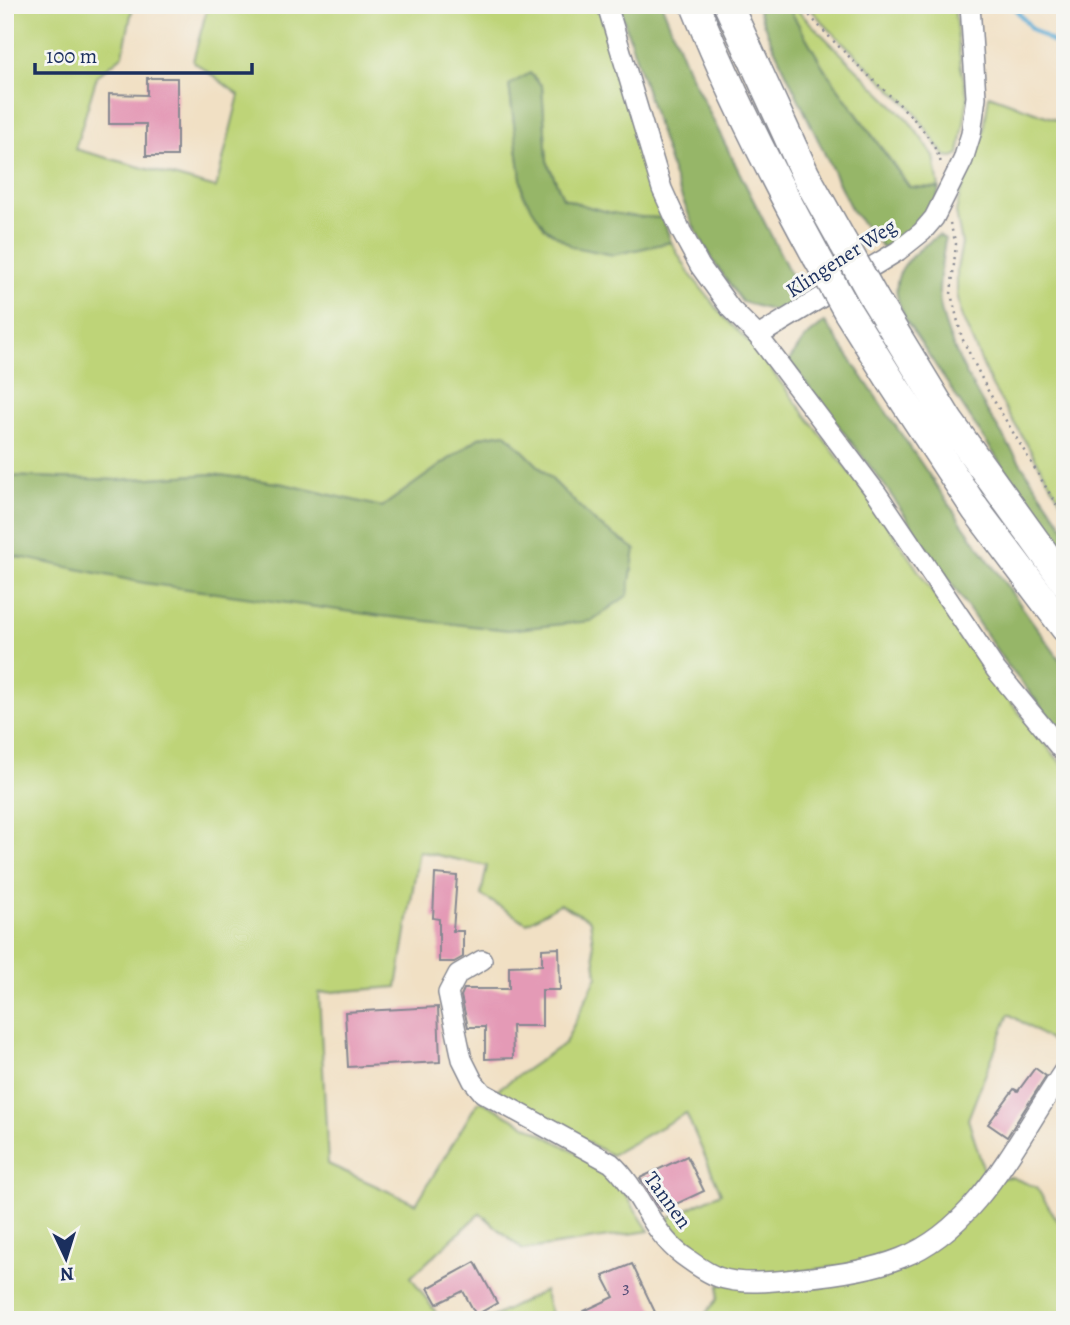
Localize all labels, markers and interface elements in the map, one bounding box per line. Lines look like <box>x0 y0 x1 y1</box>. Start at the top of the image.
scale bar <box>35 32 252 76</box>
text: 100 m <box>46 42 97 70</box>
street label: Klingener Weg <box>780 212 902 304</box>
street label: Tannen <box>638 1166 698 1234</box>
north arrow <box>32 1224 102 1294</box>
text: N <box>59 1261 75 1287</box>
house number: 3 <box>622 1275 630 1299</box>

